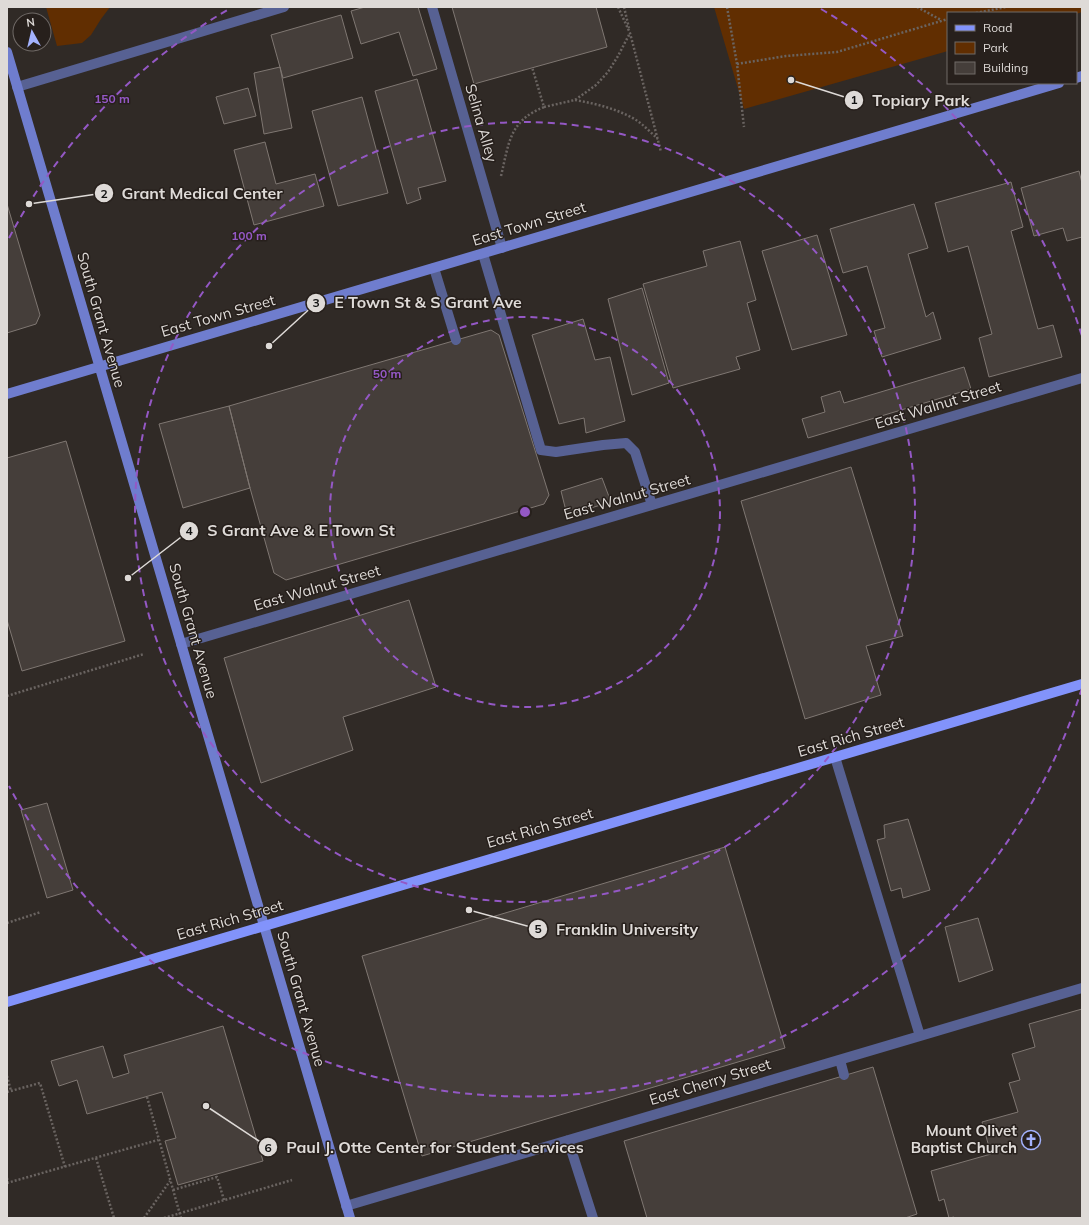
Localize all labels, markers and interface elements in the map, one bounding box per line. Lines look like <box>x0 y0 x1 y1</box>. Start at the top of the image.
north arrow <box>12 12 52 52</box>
legend <box>947 12 1077 84</box>
text: N <box>26 15 36 30</box>
text: Road <box>983 20 1012 35</box>
text: Park <box>983 40 1009 55</box>
text: Building <box>983 60 1028 75</box>
street label: Selina Alley <box>461 82 502 164</box>
callout: Topiary Park <box>844 86 977 114</box>
text: Topiary Park <box>872 90 971 110</box>
text: 150 m <box>94 91 130 106</box>
text: 1 <box>850 92 858 107</box>
callout: Grant Medical Center <box>94 179 291 207</box>
text: Grant Medical Center <box>121 183 283 203</box>
text: 2 <box>100 186 108 201</box>
street label: East Town Street <box>470 197 588 250</box>
text: 100 m <box>231 228 267 243</box>
street label: South Grant Avenue <box>73 250 130 390</box>
callout: E Town St & S Grant Ave <box>306 289 530 317</box>
street label: East Town Street <box>159 290 277 341</box>
text: E Town St & S Grant Ave <box>334 292 522 312</box>
text: 3 <box>312 295 320 310</box>
text: 50 m <box>373 366 401 381</box>
street label: East Walnut Street <box>873 376 1003 433</box>
street label: East Walnut Street <box>561 469 692 524</box>
centre of rings <box>518 505 532 519</box>
callout: S Grant Ave & E Town St <box>179 517 403 545</box>
text: S Grant Ave & E Town St <box>207 520 395 540</box>
text: 4 <box>185 523 193 538</box>
street label: East Walnut Street <box>251 560 382 615</box>
street label: South Grant Avenue <box>165 561 222 701</box>
street label: East Rich Street <box>795 712 906 761</box>
street label: East Rich Street <box>484 803 595 852</box>
street label: East Rich Street <box>174 895 285 944</box>
callout: Franklin University <box>528 915 706 943</box>
text: Franklin University <box>556 919 698 939</box>
text: 5 <box>534 921 542 936</box>
street label: South Grant Avenue <box>273 929 330 1069</box>
street label: East Cherry Street <box>647 1054 773 1109</box>
place label: Mount Olivet Baptist Church <box>911 1121 1017 1157</box>
church icon: Mount Olivet Baptist Church <box>1020 1129 1042 1151</box>
callout: Paul J. Otte Center for Student Services <box>258 1133 592 1161</box>
text: Paul J. Otte Center for Student Services <box>286 1137 584 1157</box>
text: 6 <box>264 1140 272 1155</box>

